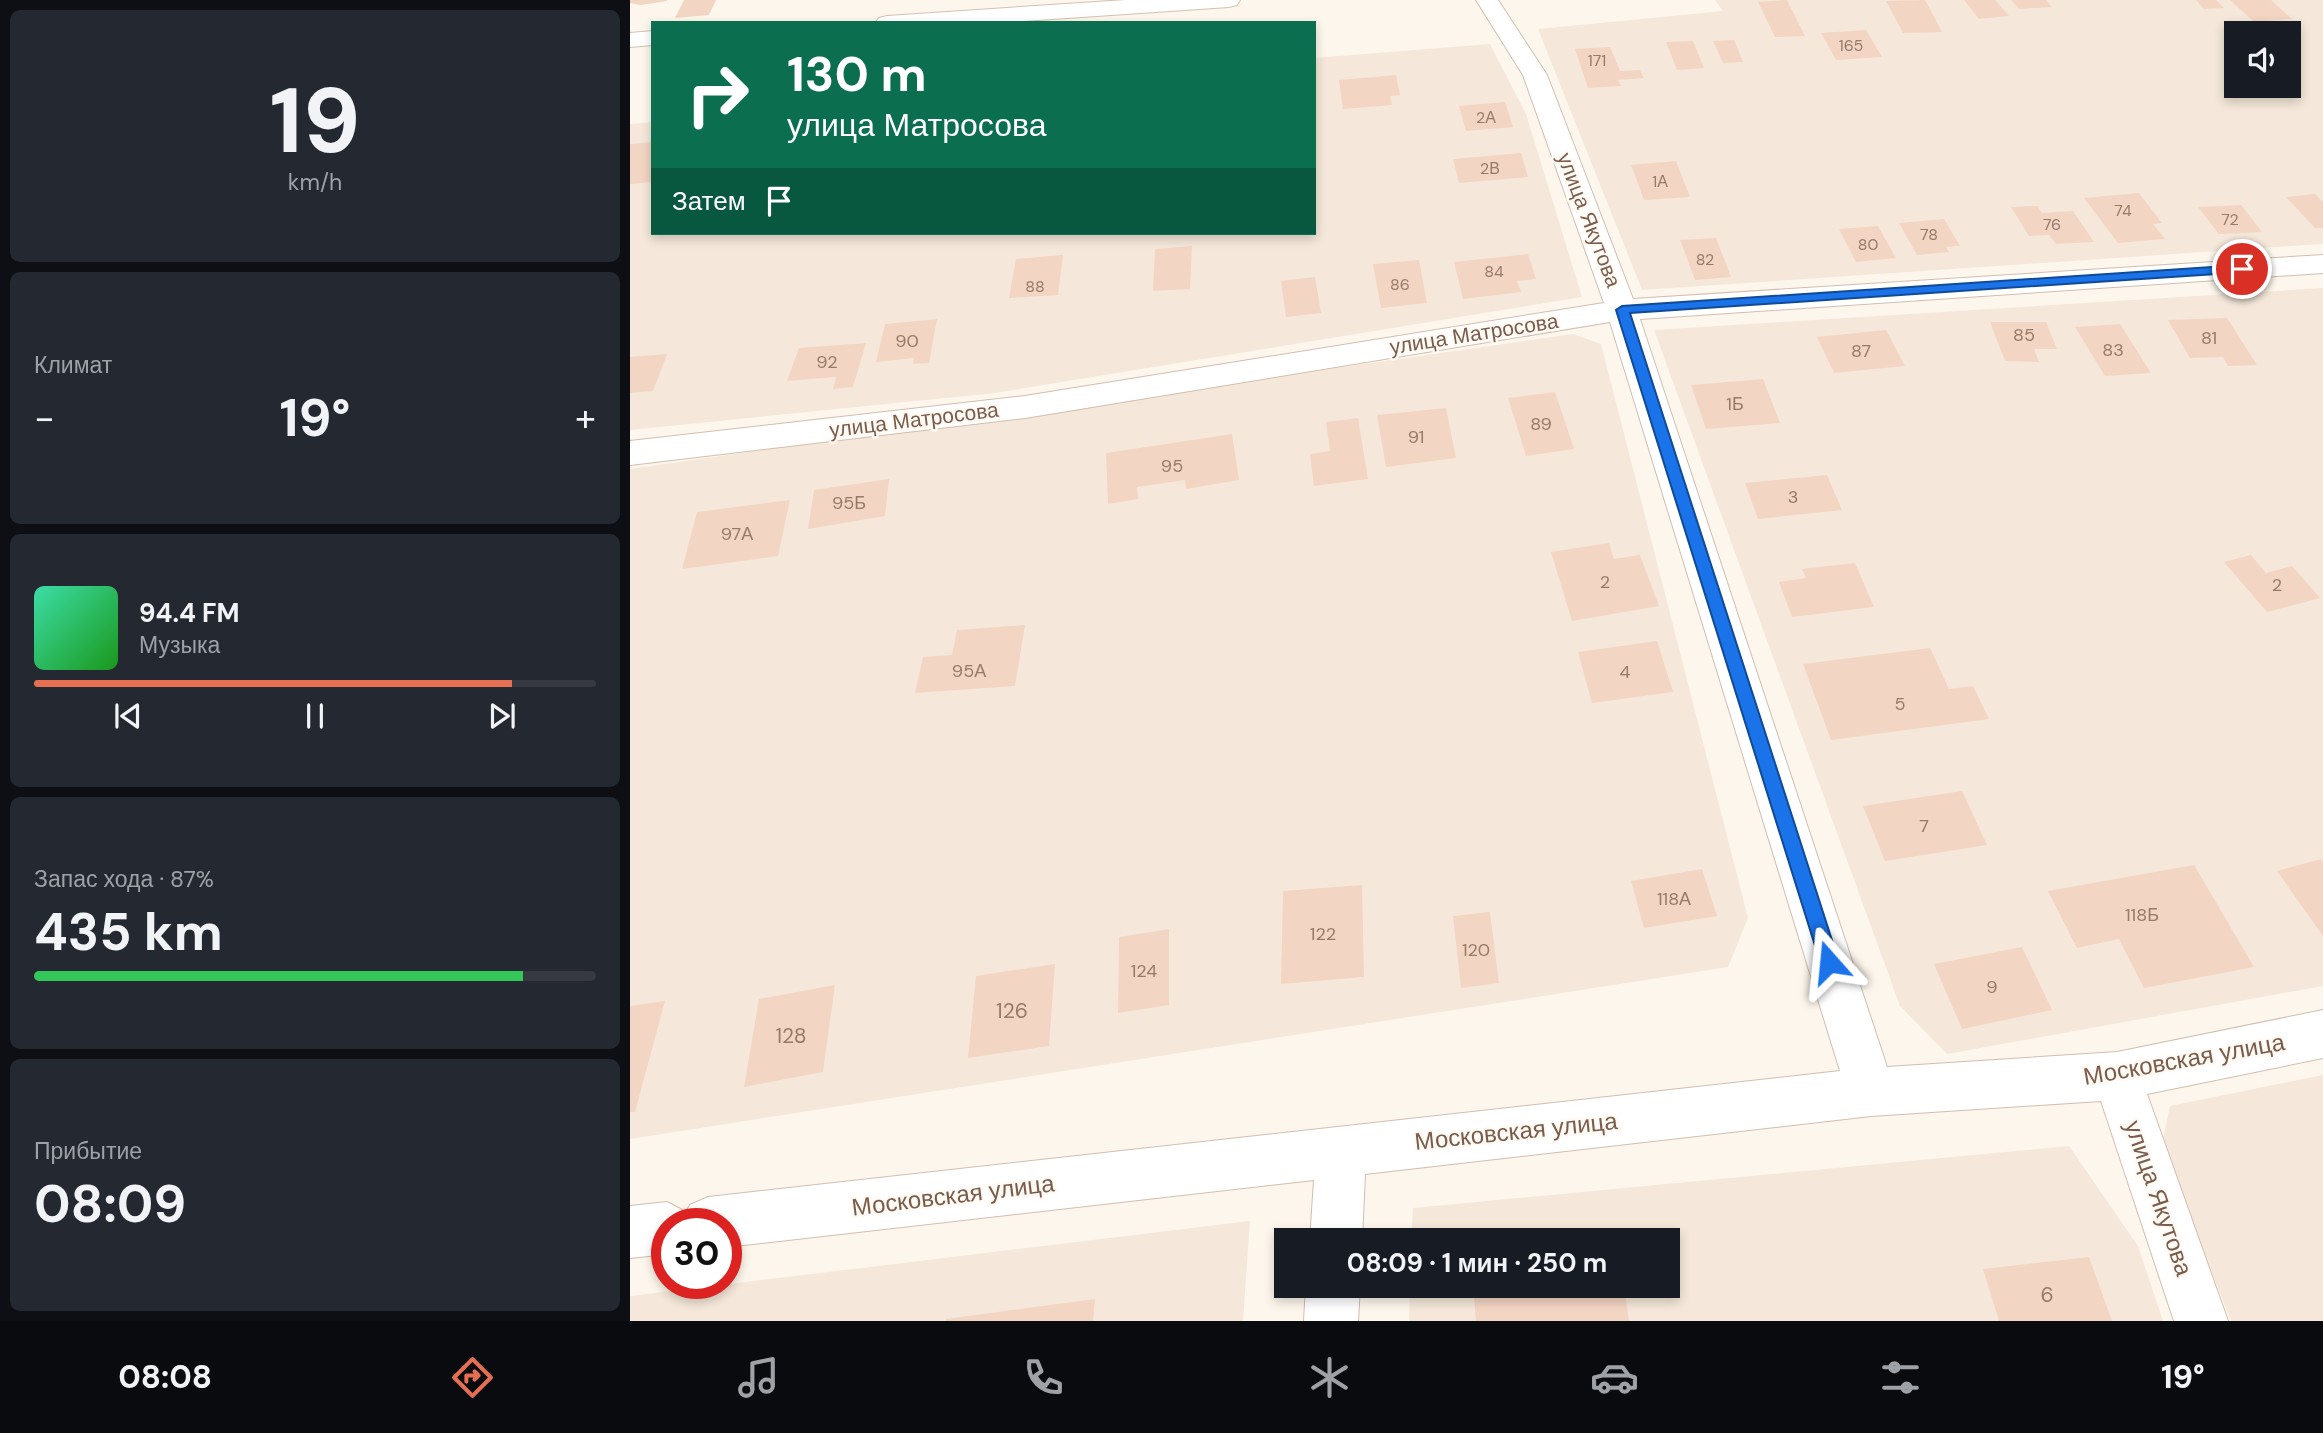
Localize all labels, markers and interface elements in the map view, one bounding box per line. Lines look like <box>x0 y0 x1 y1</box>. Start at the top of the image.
map controls <box>2224 21 2301 98</box>
button: sound <box>2224 21 2301 98</box>
house number: 165 <box>1839 35 1863 56</box>
text: 130 m <box>787 42 927 106</box>
icon: right <box>672 49 763 140</box>
house number: 171 <box>1588 50 1606 71</box>
text: 19 <box>270 62 360 180</box>
text: улица Матросова <box>787 104 1046 146</box>
house number: 2А <box>1476 107 1496 128</box>
street label: улица Якутова <box>1550 149 1628 292</box>
house number: 2В <box>1480 158 1500 179</box>
text: km/h <box>288 167 342 197</box>
house number: 1А <box>1652 171 1668 192</box>
icon: arrive <box>760 182 798 220</box>
text: Затем <box>672 184 746 218</box>
house number: 74 <box>2114 200 2132 221</box>
house number: 72 <box>2221 209 2239 230</box>
house number: 76 <box>2043 214 2061 235</box>
house number: 78 <box>1920 224 1938 245</box>
house number: 80 <box>1858 234 1878 255</box>
pin <box>2212 239 2272 299</box>
house number: 82 <box>1696 249 1714 270</box>
icon: arrive <box>2223 250 2261 288</box>
house number: 84 <box>1484 261 1504 282</box>
house number: 86 <box>1390 274 1410 295</box>
house number: 88 <box>1025 276 1045 297</box>
street label: улица Матросова <box>1388 307 1561 361</box>
house number: 85 <box>2013 323 2035 347</box>
house number: 81 <box>2201 326 2217 350</box>
house number: 90 <box>895 329 919 353</box>
house number: 83 <box>2102 338 2124 362</box>
house number: 87 <box>1851 339 1871 363</box>
text: Климат <box>34 350 112 380</box>
house number: 92 <box>816 350 838 374</box>
text: 19° <box>280 384 350 452</box>
house number: 1Б <box>1726 392 1744 416</box>
text: − <box>34 393 55 443</box>
text: + <box>575 393 596 443</box>
street label: улица Матросова <box>828 396 1001 444</box>
house number: 89 <box>1530 412 1552 436</box>
house number: 91 <box>1408 425 1424 449</box>
house number: 95 <box>1161 454 1183 478</box>
house number: 3 <box>1788 485 1798 509</box>
house number: 95Б <box>832 491 866 515</box>
house number: 97А <box>721 522 753 546</box>
house number: 2 <box>1600 570 1610 594</box>
house number: 2 <box>2272 573 2282 597</box>
text: 94.4 FM <box>139 596 239 630</box>
text: Музыка <box>139 630 220 660</box>
house number: 95А <box>952 659 986 683</box>
house number: 4 <box>1620 660 1631 684</box>
house number: 5 <box>1895 692 1905 716</box>
icon: previous <box>109 697 147 735</box>
icon: pause <box>296 697 334 735</box>
icon: next <box>483 697 521 735</box>
house number: 7 <box>1919 814 1929 838</box>
text: Запас хода · 87% <box>34 864 214 894</box>
house number: 118А <box>1657 887 1691 911</box>
text: 435 km <box>34 898 223 966</box>
house number: 118Б <box>2125 903 2159 927</box>
house number: 122 <box>1310 922 1336 946</box>
position arrow <box>1792 925 1866 999</box>
house number: 120 <box>1462 938 1490 962</box>
house number: 124 <box>1131 959 1157 983</box>
house number: 9 <box>1986 975 1998 999</box>
house number: 126 <box>996 997 1028 1025</box>
house number: 128 <box>775 1022 807 1050</box>
street label: Московская улица <box>2081 1026 2288 1092</box>
street label: Московская улица <box>1413 1105 1620 1157</box>
street label: улица Якутова <box>2118 1116 2200 1280</box>
text: Прибытие <box>34 1136 142 1166</box>
street label: Московская улица <box>850 1167 1057 1223</box>
text: 08:09 <box>34 1170 186 1238</box>
speed limit sign: 30 <box>651 1208 742 1299</box>
text: 08:09 · 1 мин · 250 m <box>1347 1246 1607 1280</box>
house number: 6 <box>2040 1281 2054 1309</box>
icon: directions <box>448 1353 497 1402</box>
icon: music <box>734 1353 783 1402</box>
icon: phone <box>1019 1353 1068 1402</box>
icon: climate <box>1305 1353 1354 1402</box>
icon: car <box>1590 1353 1639 1402</box>
icon: filters <box>1876 1353 1925 1402</box>
text: 08:08 <box>118 1356 212 1398</box>
text: 19° <box>2161 1356 2205 1398</box>

